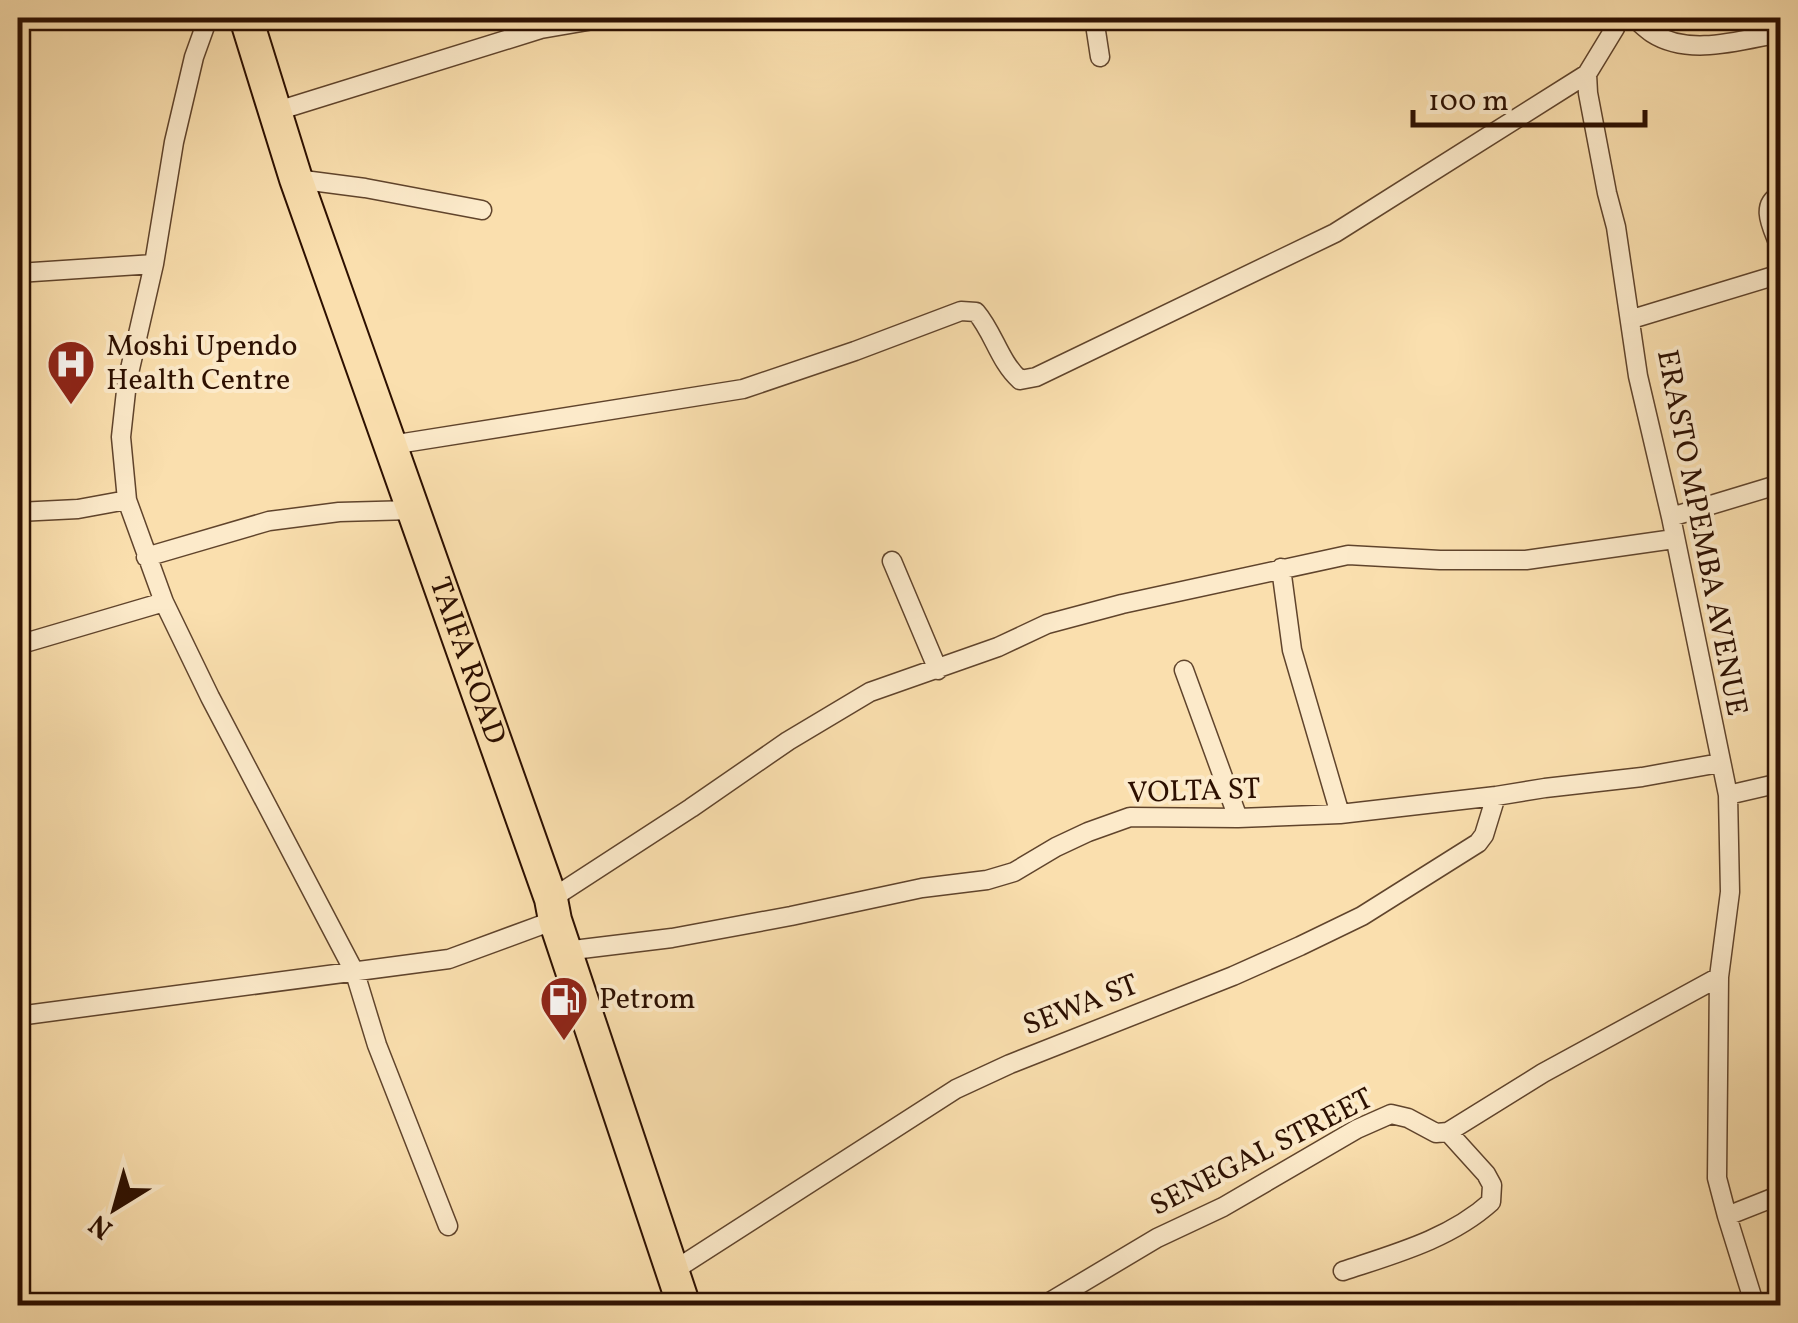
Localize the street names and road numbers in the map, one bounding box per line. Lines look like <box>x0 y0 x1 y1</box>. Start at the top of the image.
street label: ERASTO MPEMBA AVENUE <box>1645 346 1757 720</box>
street label: TAIFA ROAD <box>418 572 516 750</box>
street label: VOLTA ST <box>1127 769 1261 815</box>
street label: SEWA ST <box>1017 965 1145 1047</box>
street label: SENEGAL STREET <box>1143 1079 1381 1227</box>

